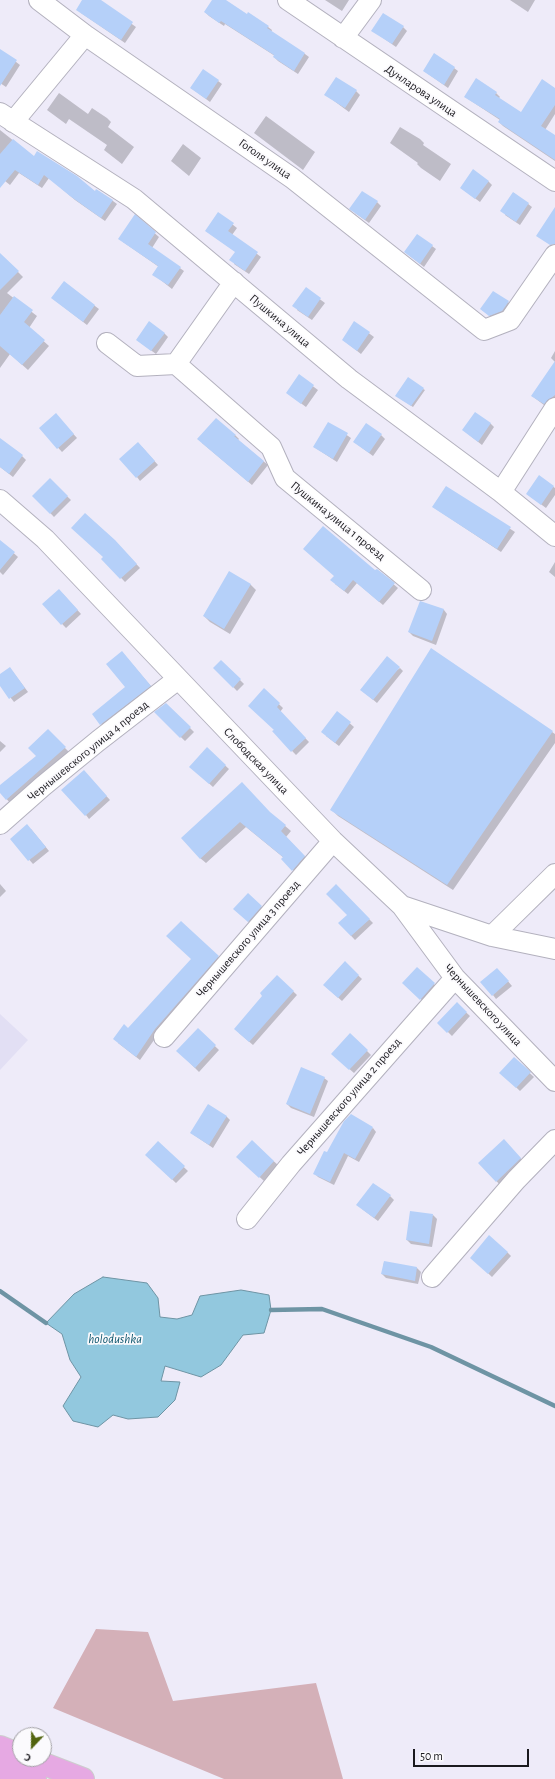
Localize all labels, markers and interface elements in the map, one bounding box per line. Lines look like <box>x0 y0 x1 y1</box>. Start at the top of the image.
street label: Дунларова улица <box>382 62 460 120</box>
street label: Гоголя улица <box>236 136 294 182</box>
street label: Пушкина улица <box>247 291 313 351</box>
street label: Пушкина улица 1 проезд <box>288 478 388 564</box>
street label: Чернышевского улица 4 проезд <box>25 698 151 804</box>
street label: Слободская улица <box>220 725 292 797</box>
street label: Чернышевского улица 3 проезд <box>193 877 303 1001</box>
street label: Чернышевского улица <box>441 961 525 1049</box>
street label: Чернышевского улица 2 проезд <box>294 1035 404 1159</box>
water label: holodushka <box>88 1331 142 1347</box>
north arrow <box>12 1727 52 1767</box>
scale bar <box>415 1741 531 1767</box>
text: 50 m <box>420 1750 443 1762</box>
text: С <box>23 1751 33 1764</box>

